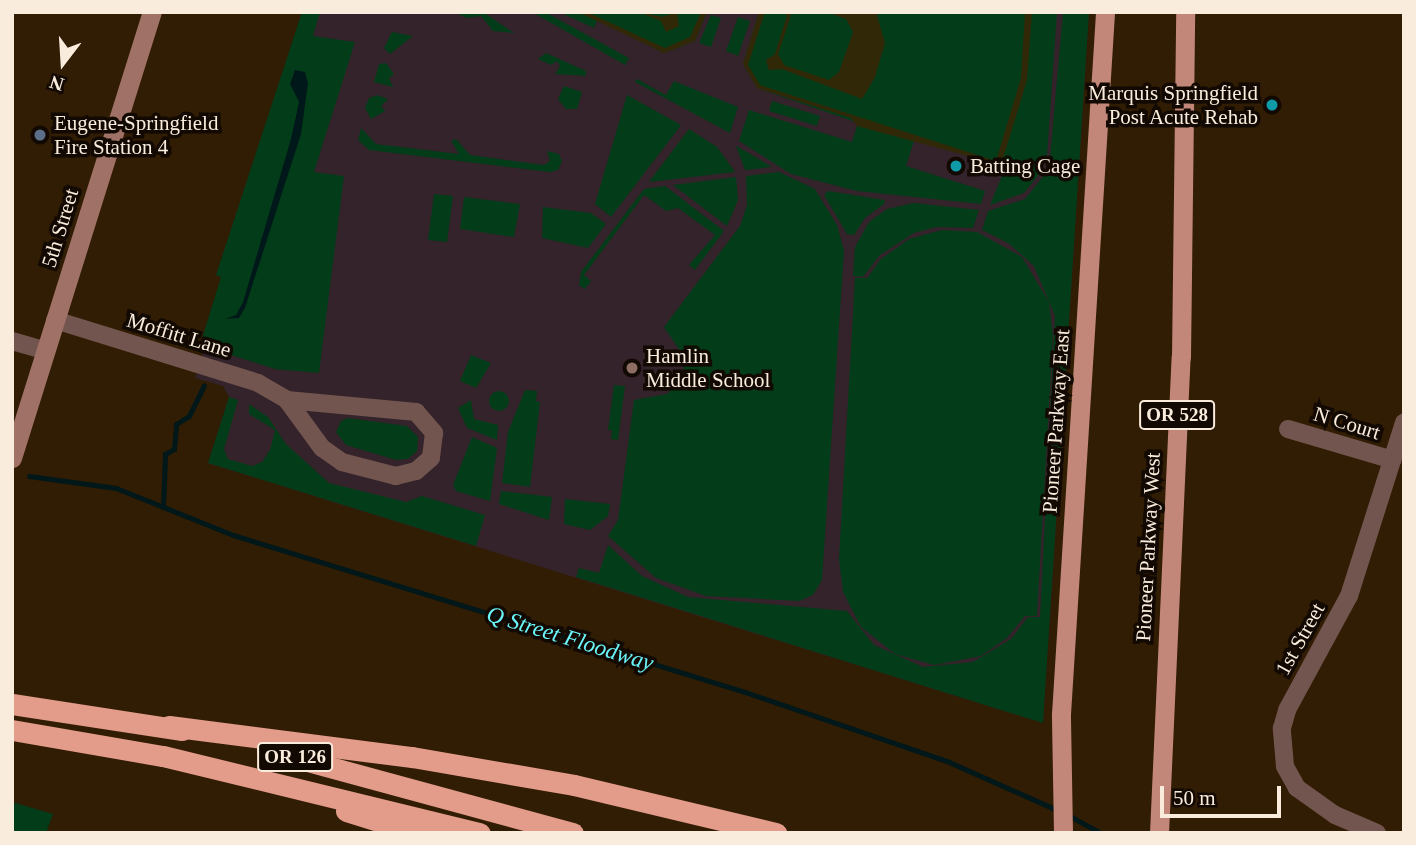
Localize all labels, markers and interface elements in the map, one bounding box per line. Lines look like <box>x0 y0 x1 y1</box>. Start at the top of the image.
north arrow <box>28 28 98 98</box>
text: N <box>47 72 66 96</box>
place label: Marquis Springfield Post Acute Rehab <box>1088 80 1258 130</box>
marker: Marquis Springfield Post Acute Rehab <box>1264 97 1280 113</box>
place label: Eugene-Springfield Fire Station 4 <box>54 110 218 160</box>
marker: Eugene-Springfield Fire Station 4 <box>32 127 48 143</box>
place label: Batting Cage <box>970 153 1080 179</box>
marker: Batting Cage <box>948 158 964 174</box>
street label: 5th Street <box>36 186 84 270</box>
street label: Moffitt Lane <box>124 307 234 363</box>
street label: Pioneer Parkway East <box>1037 328 1075 514</box>
place label: Hamlin Middle School <box>646 343 770 393</box>
marker: Hamlin Middle School <box>624 360 640 376</box>
road number: OR 528 <box>1138 400 1216 430</box>
street label: N Court <box>1311 401 1383 445</box>
street label: Pioneer Parkway West <box>1130 452 1166 642</box>
street label: 1st Street <box>1270 598 1330 680</box>
water label: Q Street Floodway <box>483 601 657 677</box>
road number: OR 126 <box>256 742 334 772</box>
scale bar <box>1164 772 1285 816</box>
text: 50 m <box>1173 786 1216 810</box>

